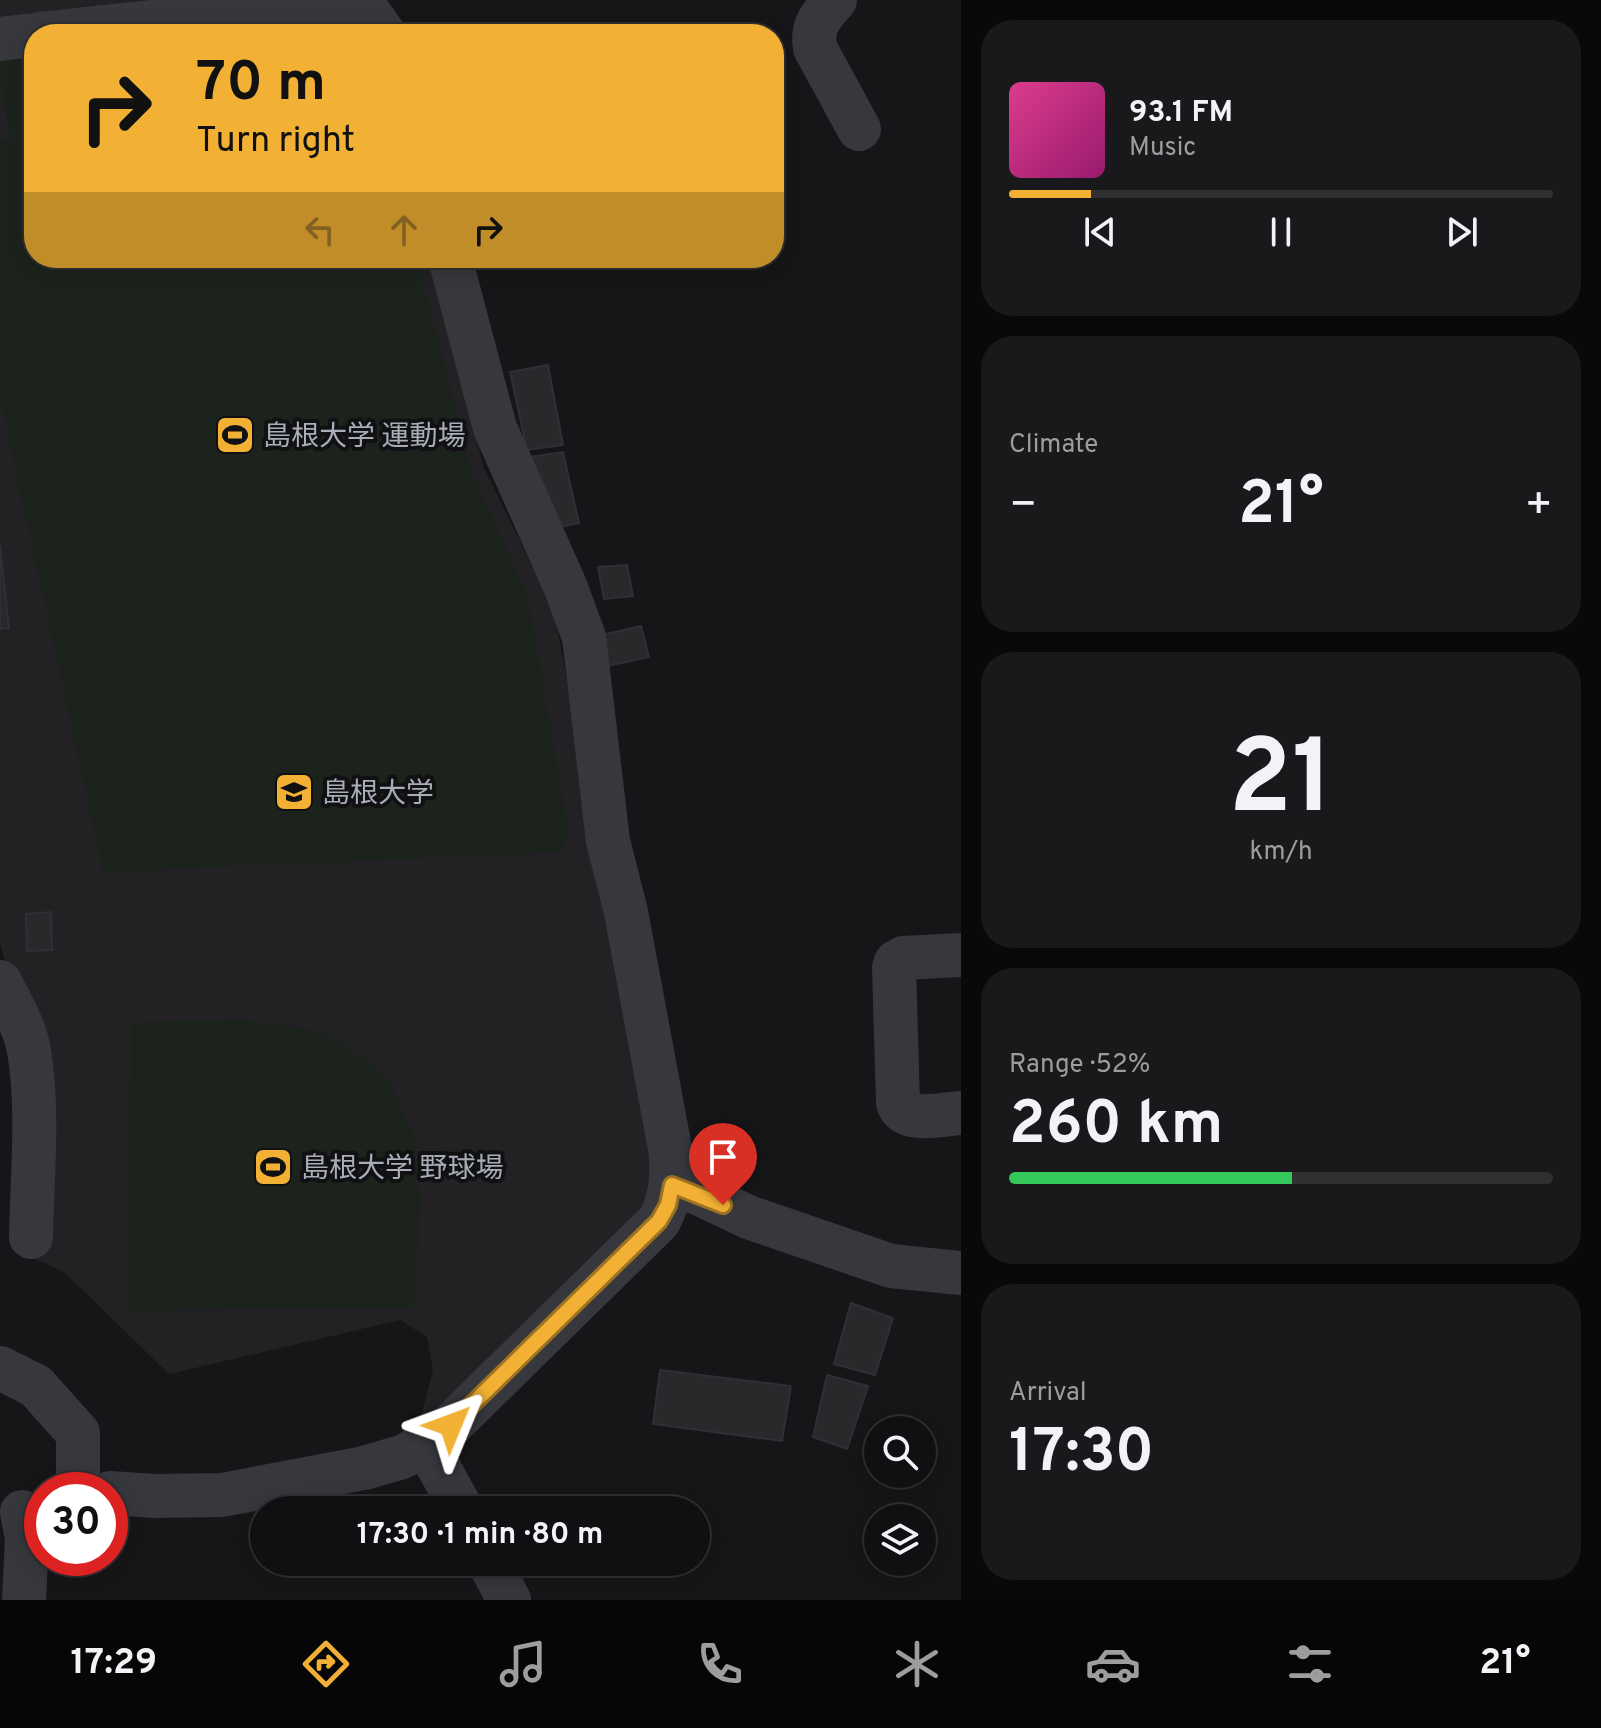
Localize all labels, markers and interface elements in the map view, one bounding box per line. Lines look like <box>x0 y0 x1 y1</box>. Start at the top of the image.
text: 70 m <box>196 50 326 120</box>
icon: right <box>64 56 168 160</box>
text: 93.1 FM <box>1129 95 1233 132</box>
text: Turn right <box>196 119 355 165</box>
text: Music <box>1129 132 1196 165</box>
icon: left <box>298 208 342 252</box>
icon: ahead <box>382 208 426 252</box>
icon: right <box>466 208 510 252</box>
icon: previous <box>1078 210 1122 254</box>
icon: pause <box>1259 210 1303 254</box>
icon: next <box>1440 210 1484 254</box>
sports icon: 島根大学 運動場 <box>214 414 256 456</box>
place label: 島根大学 運動場 <box>263 420 466 456</box>
text: Climate <box>1009 429 1098 462</box>
text: 21° <box>1238 469 1324 545</box>
text: − <box>1009 479 1037 535</box>
text: + <box>1525 479 1553 535</box>
text: 21 <box>1228 718 1334 850</box>
school or university icon: 島根大学 <box>273 771 315 813</box>
place label: 島根大学 <box>322 777 434 813</box>
text: km/h <box>1249 836 1313 869</box>
text: Range · 52% <box>1009 1049 1150 1082</box>
text: 260 km <box>1009 1089 1223 1165</box>
pin <box>689 1123 757 1205</box>
icon: arrive <box>701 1135 745 1179</box>
sports icon: 島根大学 野球場 <box>252 1146 294 1188</box>
place label: 島根大学 野球場 <box>301 1152 504 1188</box>
text: Arrival <box>1009 1377 1087 1410</box>
position arrow <box>409 1383 493 1467</box>
map controls <box>864 1416 936 1576</box>
button: search <box>864 1416 936 1488</box>
text: 17:30 <box>1009 1417 1154 1493</box>
speed limit sign: 30 <box>24 1472 128 1576</box>
button: layers <box>864 1504 936 1576</box>
text: 17:30 · 1 min · 80 m <box>357 1517 603 1554</box>
icon: directions <box>298 1636 354 1692</box>
icon: music <box>495 1636 551 1692</box>
icon: phone <box>692 1636 748 1692</box>
icon: climate <box>889 1636 945 1692</box>
icon: car <box>1085 1636 1141 1692</box>
icon: filters <box>1282 1636 1338 1692</box>
text: 17:29 <box>70 1641 157 1687</box>
text: 21° <box>1479 1641 1531 1687</box>

